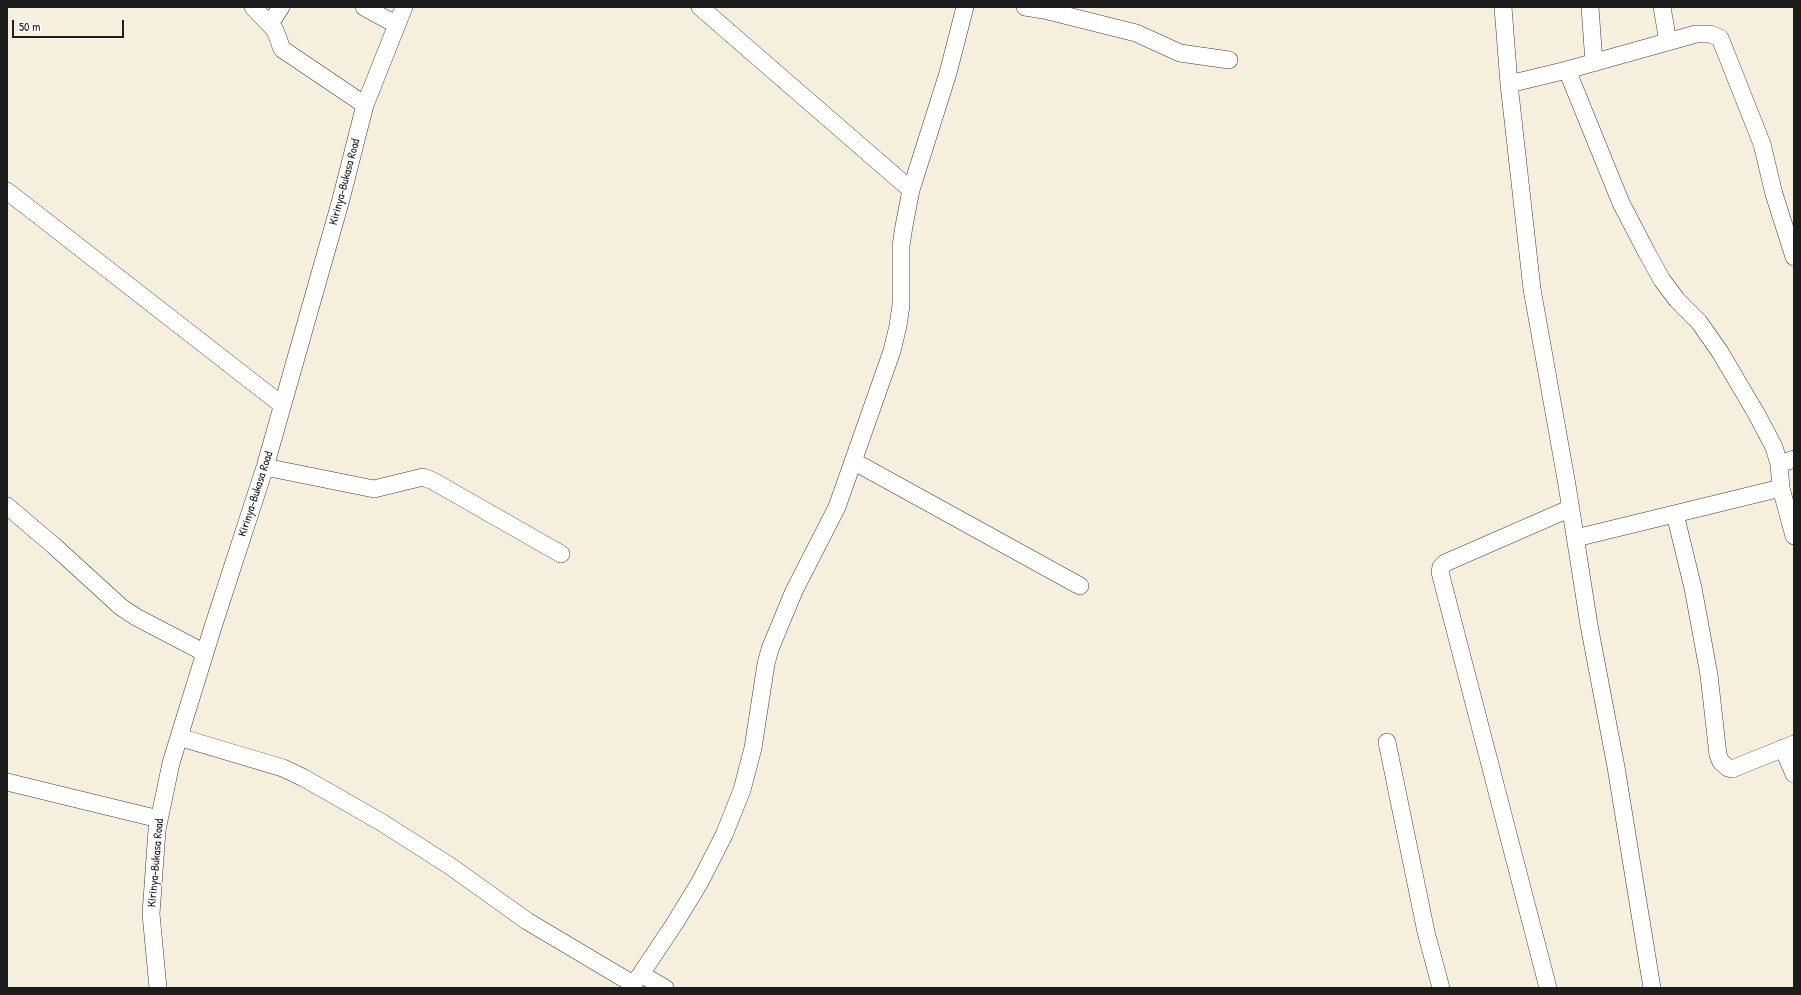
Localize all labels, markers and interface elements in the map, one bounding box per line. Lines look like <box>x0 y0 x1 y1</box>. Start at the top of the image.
scale bar <box>14 12 126 38</box>
text: 50 m <box>19 18 40 35</box>
street label: Kirinya-Bukasa Road <box>327 137 363 227</box>
street label: Kirinya-Bukasa Road <box>235 450 277 538</box>
street label: Kirinya-Bukasa Road <box>145 818 167 908</box>

